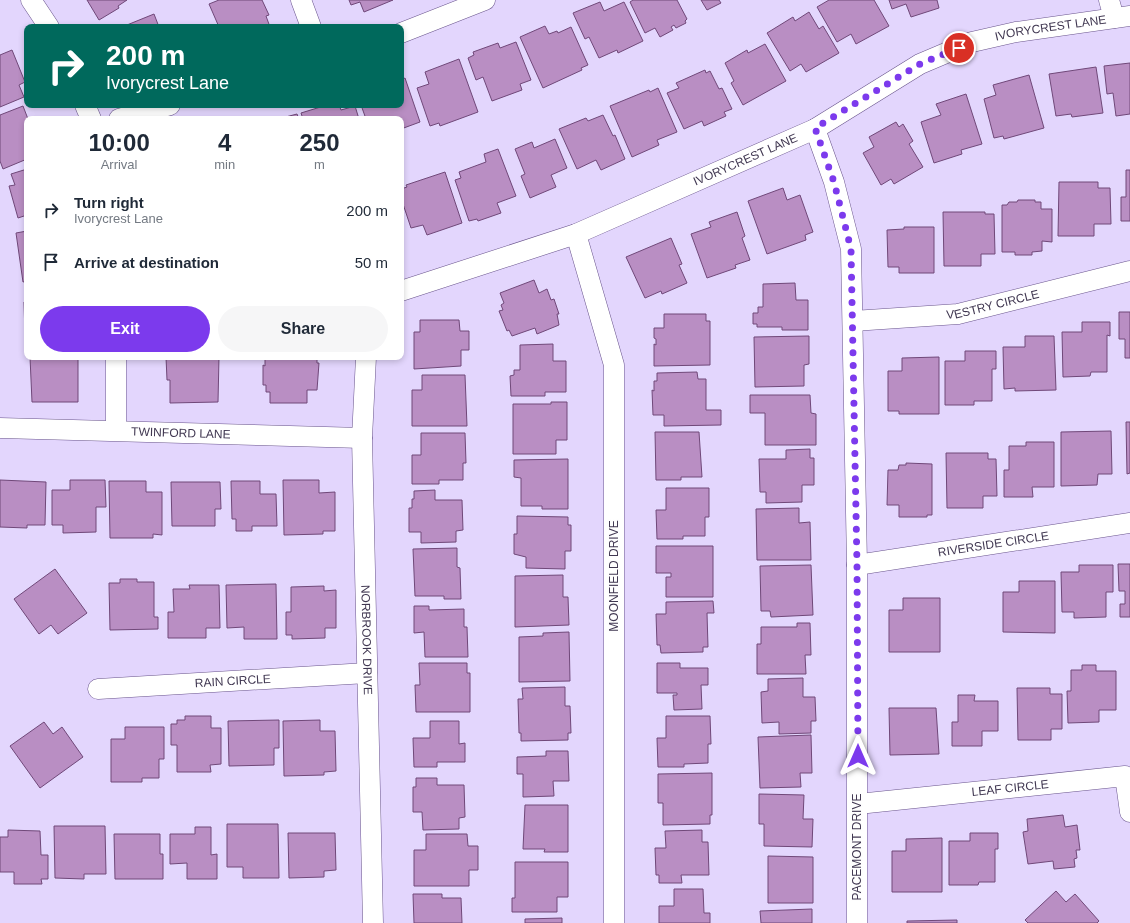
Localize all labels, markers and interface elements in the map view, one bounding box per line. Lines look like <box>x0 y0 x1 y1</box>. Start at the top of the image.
street label: IVORYCREST LANE <box>994 12 1107 44</box>
pin <box>942 31 976 65</box>
icon: arrive <box>948 37 970 59</box>
icon: right <box>40 40 92 92</box>
text: 200 m <box>106 40 185 71</box>
text: Ivorycrest Lane <box>106 73 229 93</box>
text: 10:00 <box>88 129 150 156</box>
text: 4 <box>218 129 231 156</box>
text: 250 <box>300 129 340 156</box>
street label: IVORYCREST LANE <box>691 131 800 189</box>
text: Arrival <box>101 157 138 172</box>
text: min <box>214 157 235 172</box>
text: m <box>314 157 325 172</box>
text: Turn right <box>74 194 144 211</box>
icon: right <box>40 199 62 221</box>
text: 200 m <box>346 202 388 219</box>
text: Ivorycrest Lane <box>74 211 163 226</box>
icon: arrive <box>40 251 62 273</box>
text: Arrive at destination <box>74 254 219 271</box>
text: 50 m <box>355 254 388 271</box>
street label: VESTRY CIRCLE <box>946 287 1041 322</box>
button: Exit <box>40 306 210 352</box>
button: Share <box>218 306 388 352</box>
street label: TWINFORD LANE <box>131 425 231 441</box>
street label: MOONFIELD DRIVE <box>607 520 621 632</box>
street label: RIVERSIDE CIRCLE <box>937 529 1050 559</box>
street label: NORBROOK DRIVE <box>358 585 375 695</box>
street label: RAIN CIRCLE <box>194 672 271 690</box>
position arrow <box>837 735 879 777</box>
street label: LEAF CIRCLE <box>971 777 1049 799</box>
street label: PACEMONT DRIVE <box>850 794 864 900</box>

